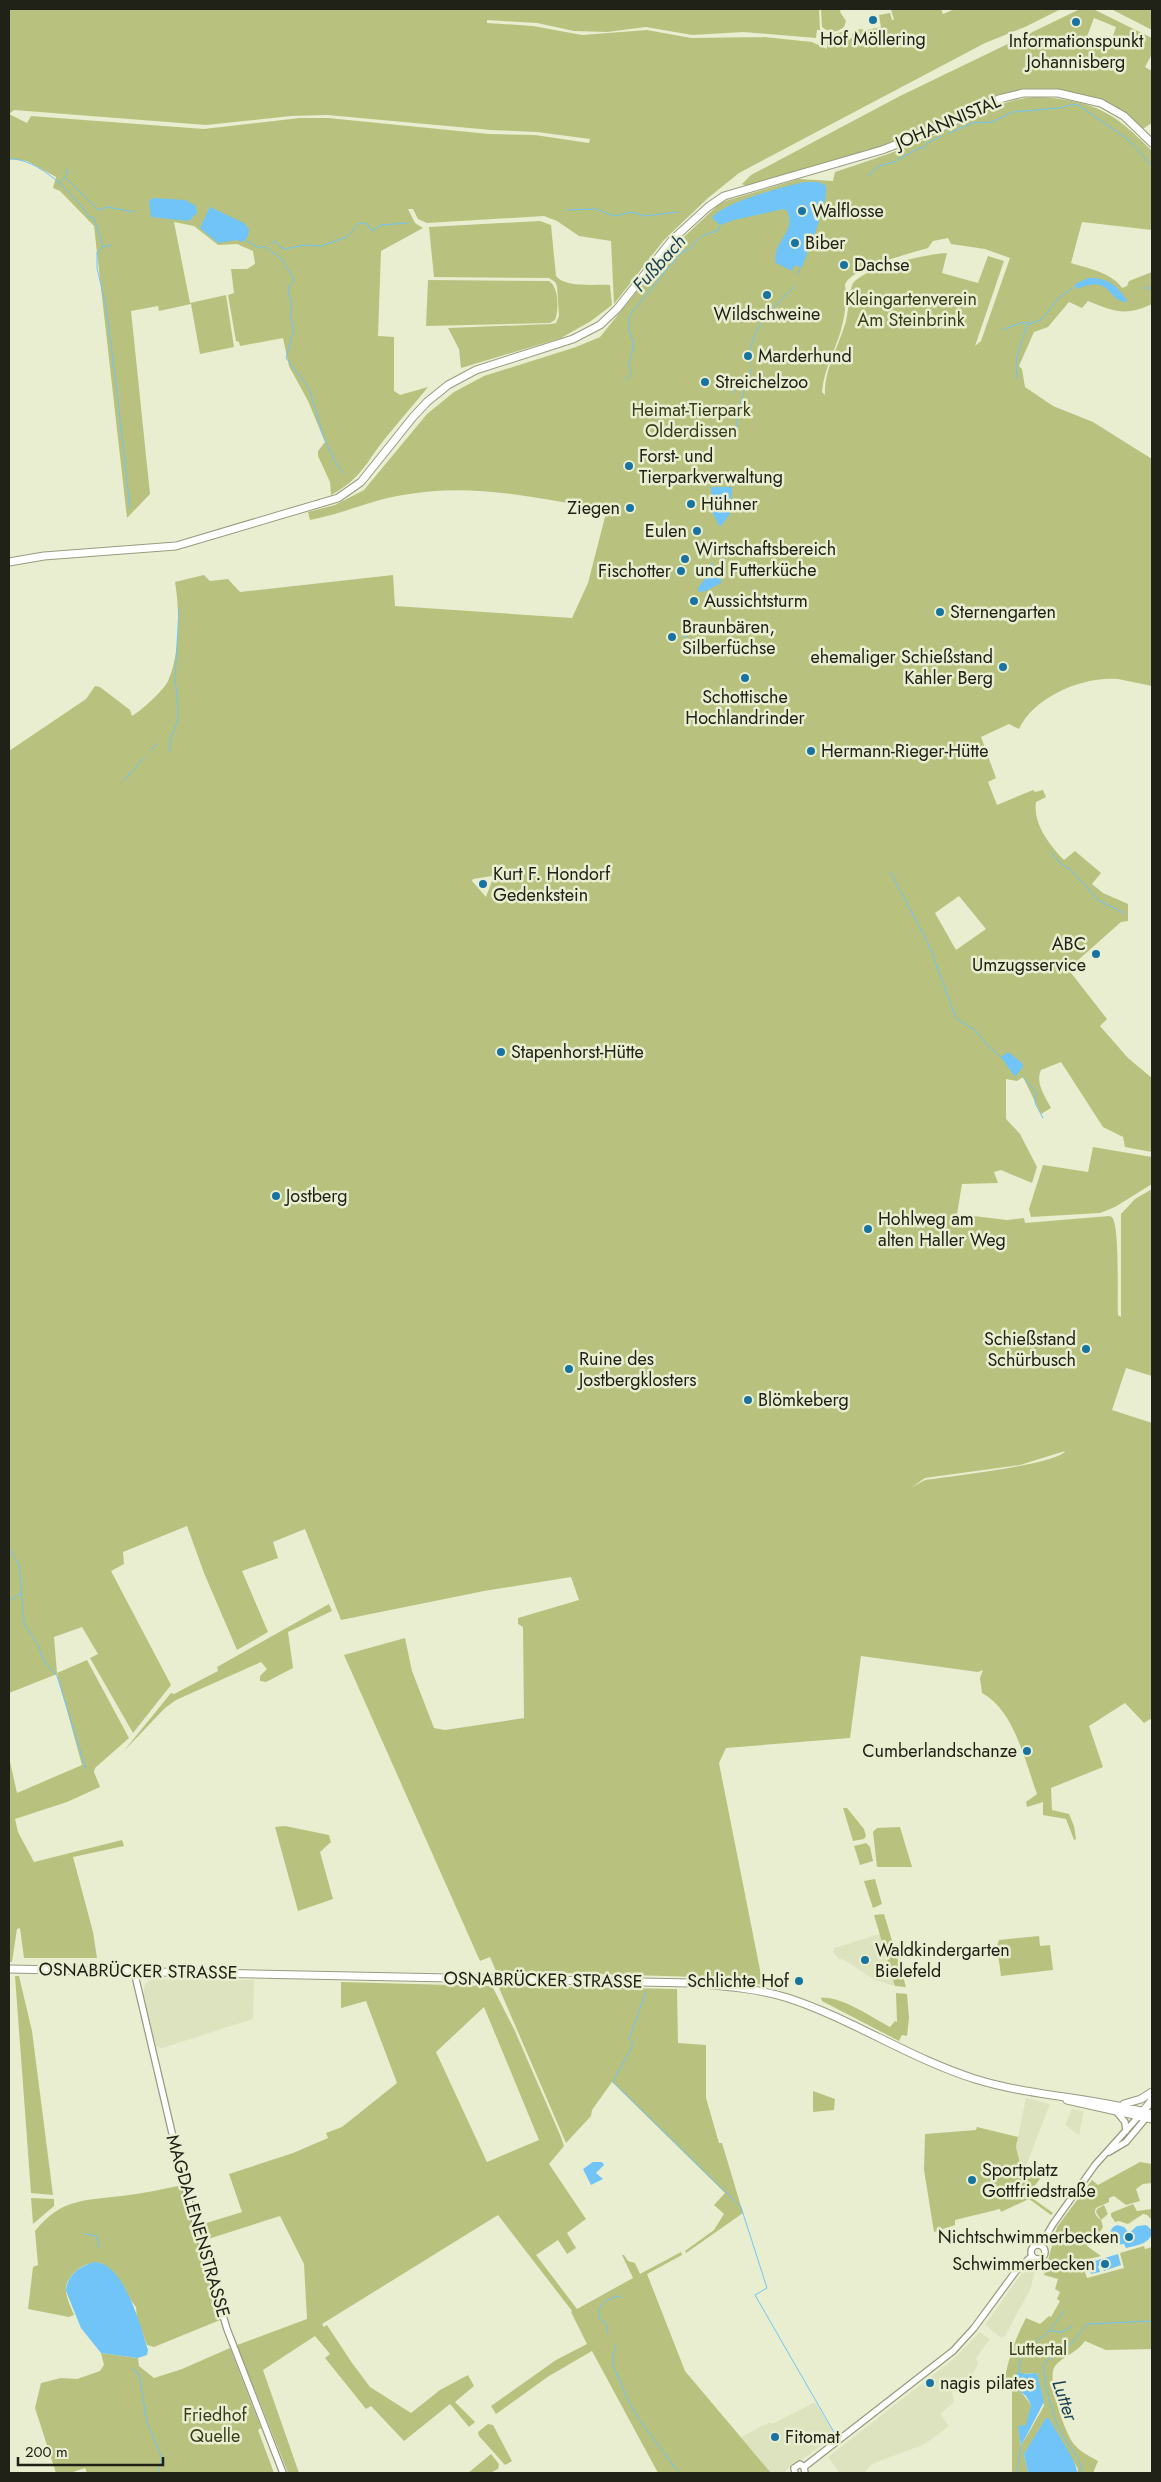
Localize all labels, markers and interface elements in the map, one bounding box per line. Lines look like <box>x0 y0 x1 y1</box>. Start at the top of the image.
marker: Hof Möllering <box>867 14 879 26</box>
marker: Informationspunkt Johannisberg <box>1070 16 1082 28</box>
place label: Hof Möllering <box>820 26 926 52</box>
place label: Informationspunkt Johannisberg <box>1009 28 1144 75</box>
street label: JOHANNISTAL <box>890 88 1005 157</box>
place label: Walflosse <box>812 198 884 224</box>
marker: Walflosse <box>796 205 808 217</box>
water label: Fußbach <box>626 228 692 298</box>
place label: Biber <box>805 230 846 256</box>
marker: Biber <box>789 237 801 249</box>
place label: Dachse <box>854 252 909 278</box>
marker: Dachse <box>838 259 850 271</box>
park label: Kleingartenverein Am Steinbrink <box>845 286 977 333</box>
marker: Wildschweine <box>761 289 773 301</box>
place label: Wildschweine <box>714 301 820 327</box>
place label: Marderhund <box>758 343 852 369</box>
marker: Marderhund <box>742 350 754 362</box>
place label: Streichelzoo <box>715 369 808 395</box>
marker: Streichelzoo <box>699 376 711 388</box>
park label: Heimat-Tierpark Olderdissen <box>631 397 751 444</box>
place label: Forst- und Tierparkverwaltung <box>639 443 783 490</box>
marker: Forst- und Tierparkverwaltung <box>623 460 635 472</box>
place label: Hühner <box>701 491 758 517</box>
place label: Ziegen <box>567 495 620 521</box>
marker: Hühner <box>685 498 697 510</box>
marker: Ziegen <box>624 502 636 514</box>
place label: Eulen <box>645 518 687 544</box>
marker: Eulen <box>691 525 703 537</box>
place label: Wirtschaftsbereich und Futterküche <box>695 536 836 583</box>
marker: Wirtschaftsbereich und Futterküche <box>679 553 691 565</box>
place label: Fischotter <box>598 558 672 584</box>
marker: Fischotter <box>675 565 687 577</box>
place label: Aussichtsturm <box>704 588 808 614</box>
marker: Aussichtsturm <box>688 595 700 607</box>
place label: Sternengarten <box>950 599 1056 625</box>
marker: Sternengarten <box>934 606 946 618</box>
place label: Braunbären, Silberfüchse <box>682 614 776 661</box>
marker: Braunbären, Silberfüchse <box>666 631 678 643</box>
place label: ehemaliger Schießstand Kahler Berg <box>810 644 993 691</box>
marker: ehemaliger Schießstand Kahler Berg <box>997 661 1009 673</box>
marker: Schottische Hochlandrinder <box>739 672 751 684</box>
place label: Schottische Hochlandrinder <box>685 684 805 731</box>
place label: Hermann-Rieger-Hütte <box>821 738 988 764</box>
marker: Hermann-Rieger-Hütte <box>805 745 817 757</box>
place label: Kurt F. Hondorf Gedenkstein <box>493 861 611 908</box>
marker: Kurt F. Hondorf Gedenkstein <box>477 878 489 890</box>
place label: ABC Umzugsservice <box>972 931 1086 978</box>
marker: ABC Umzugsservice <box>1090 948 1102 960</box>
place label: Stapenhorst-Hütte <box>511 1039 644 1065</box>
marker: Stapenhorst-Hütte <box>495 1046 507 1058</box>
place label: Jostberg <box>284 1183 347 1209</box>
marker: Jostberg <box>270 1190 282 1202</box>
place label: Hohlweg am alten Haller Weg <box>878 1206 1006 1253</box>
marker: Hohlweg am alten Haller Weg <box>862 1223 874 1235</box>
place label: Schießstand Schürbusch <box>984 1326 1076 1373</box>
marker: Schießstand Schürbusch <box>1080 1343 1092 1355</box>
place label: Ruine des Jostbergklosters <box>577 1346 697 1393</box>
marker: Ruine des Jostbergklosters <box>563 1363 575 1375</box>
place label: Blömkeberg <box>758 1387 849 1413</box>
marker: Blömkeberg <box>742 1394 754 1406</box>
place label: Cumberlandschanze <box>862 1738 1017 1764</box>
marker: Cumberlandschanze <box>1021 1745 1033 1757</box>
place label: Waldkindergarten Bielefeld <box>875 1937 1010 1984</box>
marker: Waldkindergarten Bielefeld <box>859 1954 871 1966</box>
street label: OSNABRÜCKER STRASSE <box>38 1956 238 1986</box>
street label: OSNABRÜCKER STRASSE <box>443 1965 643 1995</box>
place label: Schlichte Hof <box>687 1968 790 1994</box>
marker: Schlichte Hof <box>793 1975 805 1987</box>
street label: MAGDALENENSTRASSE <box>159 2132 237 2320</box>
place label: Sportplatz Gottfriedstraße <box>982 2157 1096 2204</box>
marker: Sportplatz Gottfriedstraße <box>966 2174 978 2186</box>
place label: Nichtschwimmerbecken <box>938 2224 1119 2250</box>
marker: Nichtschwimmerbecken <box>1123 2231 1135 2243</box>
place label: Schwimmerbecken <box>952 2251 1095 2277</box>
marker: Schwimmerbecken <box>1099 2258 1111 2270</box>
park label: Luttertal <box>1009 2336 1067 2362</box>
place label: nagis pilates <box>940 2370 1034 2396</box>
water label: Lutter <box>1045 2376 1085 2426</box>
marker: nagis pilates <box>924 2377 936 2389</box>
park label: Friedhof Quelle <box>183 2402 248 2449</box>
place label: Fitomat <box>785 2424 841 2450</box>
marker: Fitomat <box>769 2431 781 2443</box>
scale bar <box>18 2434 162 2466</box>
text: 200 m <box>25 2441 68 2463</box>

